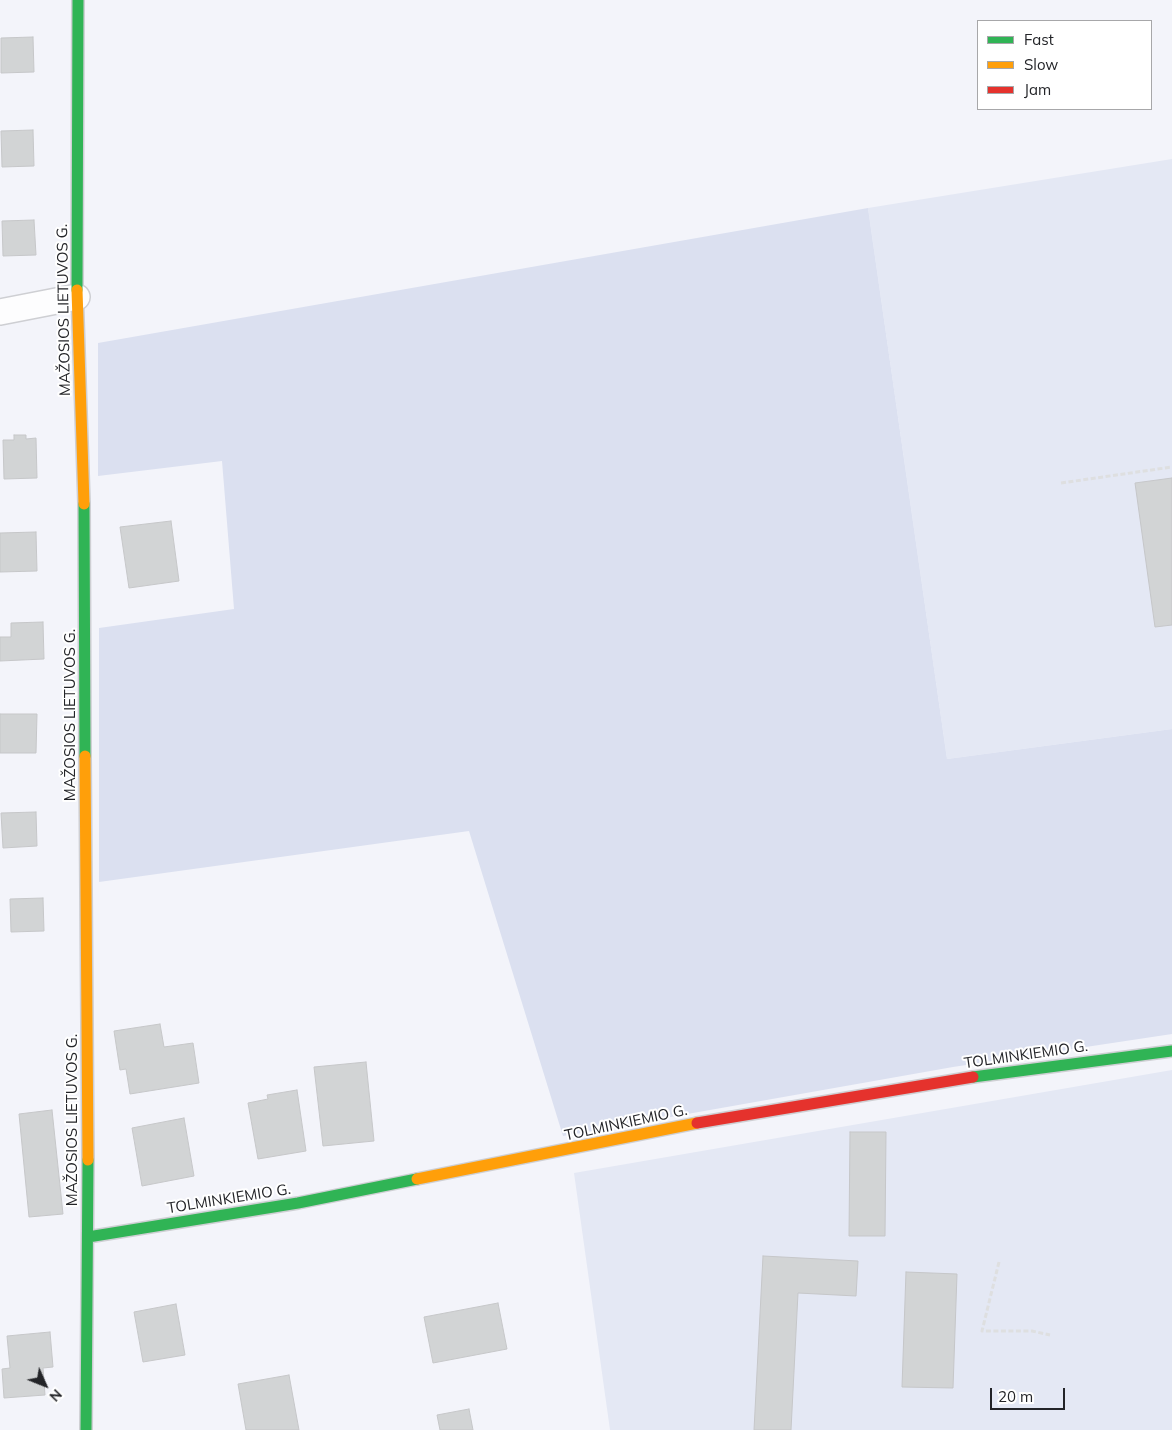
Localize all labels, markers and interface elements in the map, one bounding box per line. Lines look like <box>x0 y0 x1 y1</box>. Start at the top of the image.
legend <box>977 20 1152 110</box>
text: Fast <box>1024 30 1054 49</box>
text: Slow <box>1024 55 1058 74</box>
text: Jam <box>1024 80 1051 99</box>
street label: MAŽOSIOS LIETUVOS G. <box>53 224 75 396</box>
street label: MAŽOSIOS LIETUVOS G. <box>61 629 79 801</box>
street label: MAŽOSIOS LIETUVOS G. <box>63 1034 81 1206</box>
street label: TOLMINKIEMIO G. <box>963 1037 1089 1073</box>
street label: TOLMINKIEMIO G. <box>563 1101 689 1145</box>
street label: TOLMINKIEMIO G. <box>166 1180 292 1218</box>
north arrow <box>20 1360 70 1410</box>
scale bar <box>992 1378 1067 1410</box>
text: N <box>46 1385 66 1405</box>
text: 20 m <box>998 1387 1033 1406</box>

